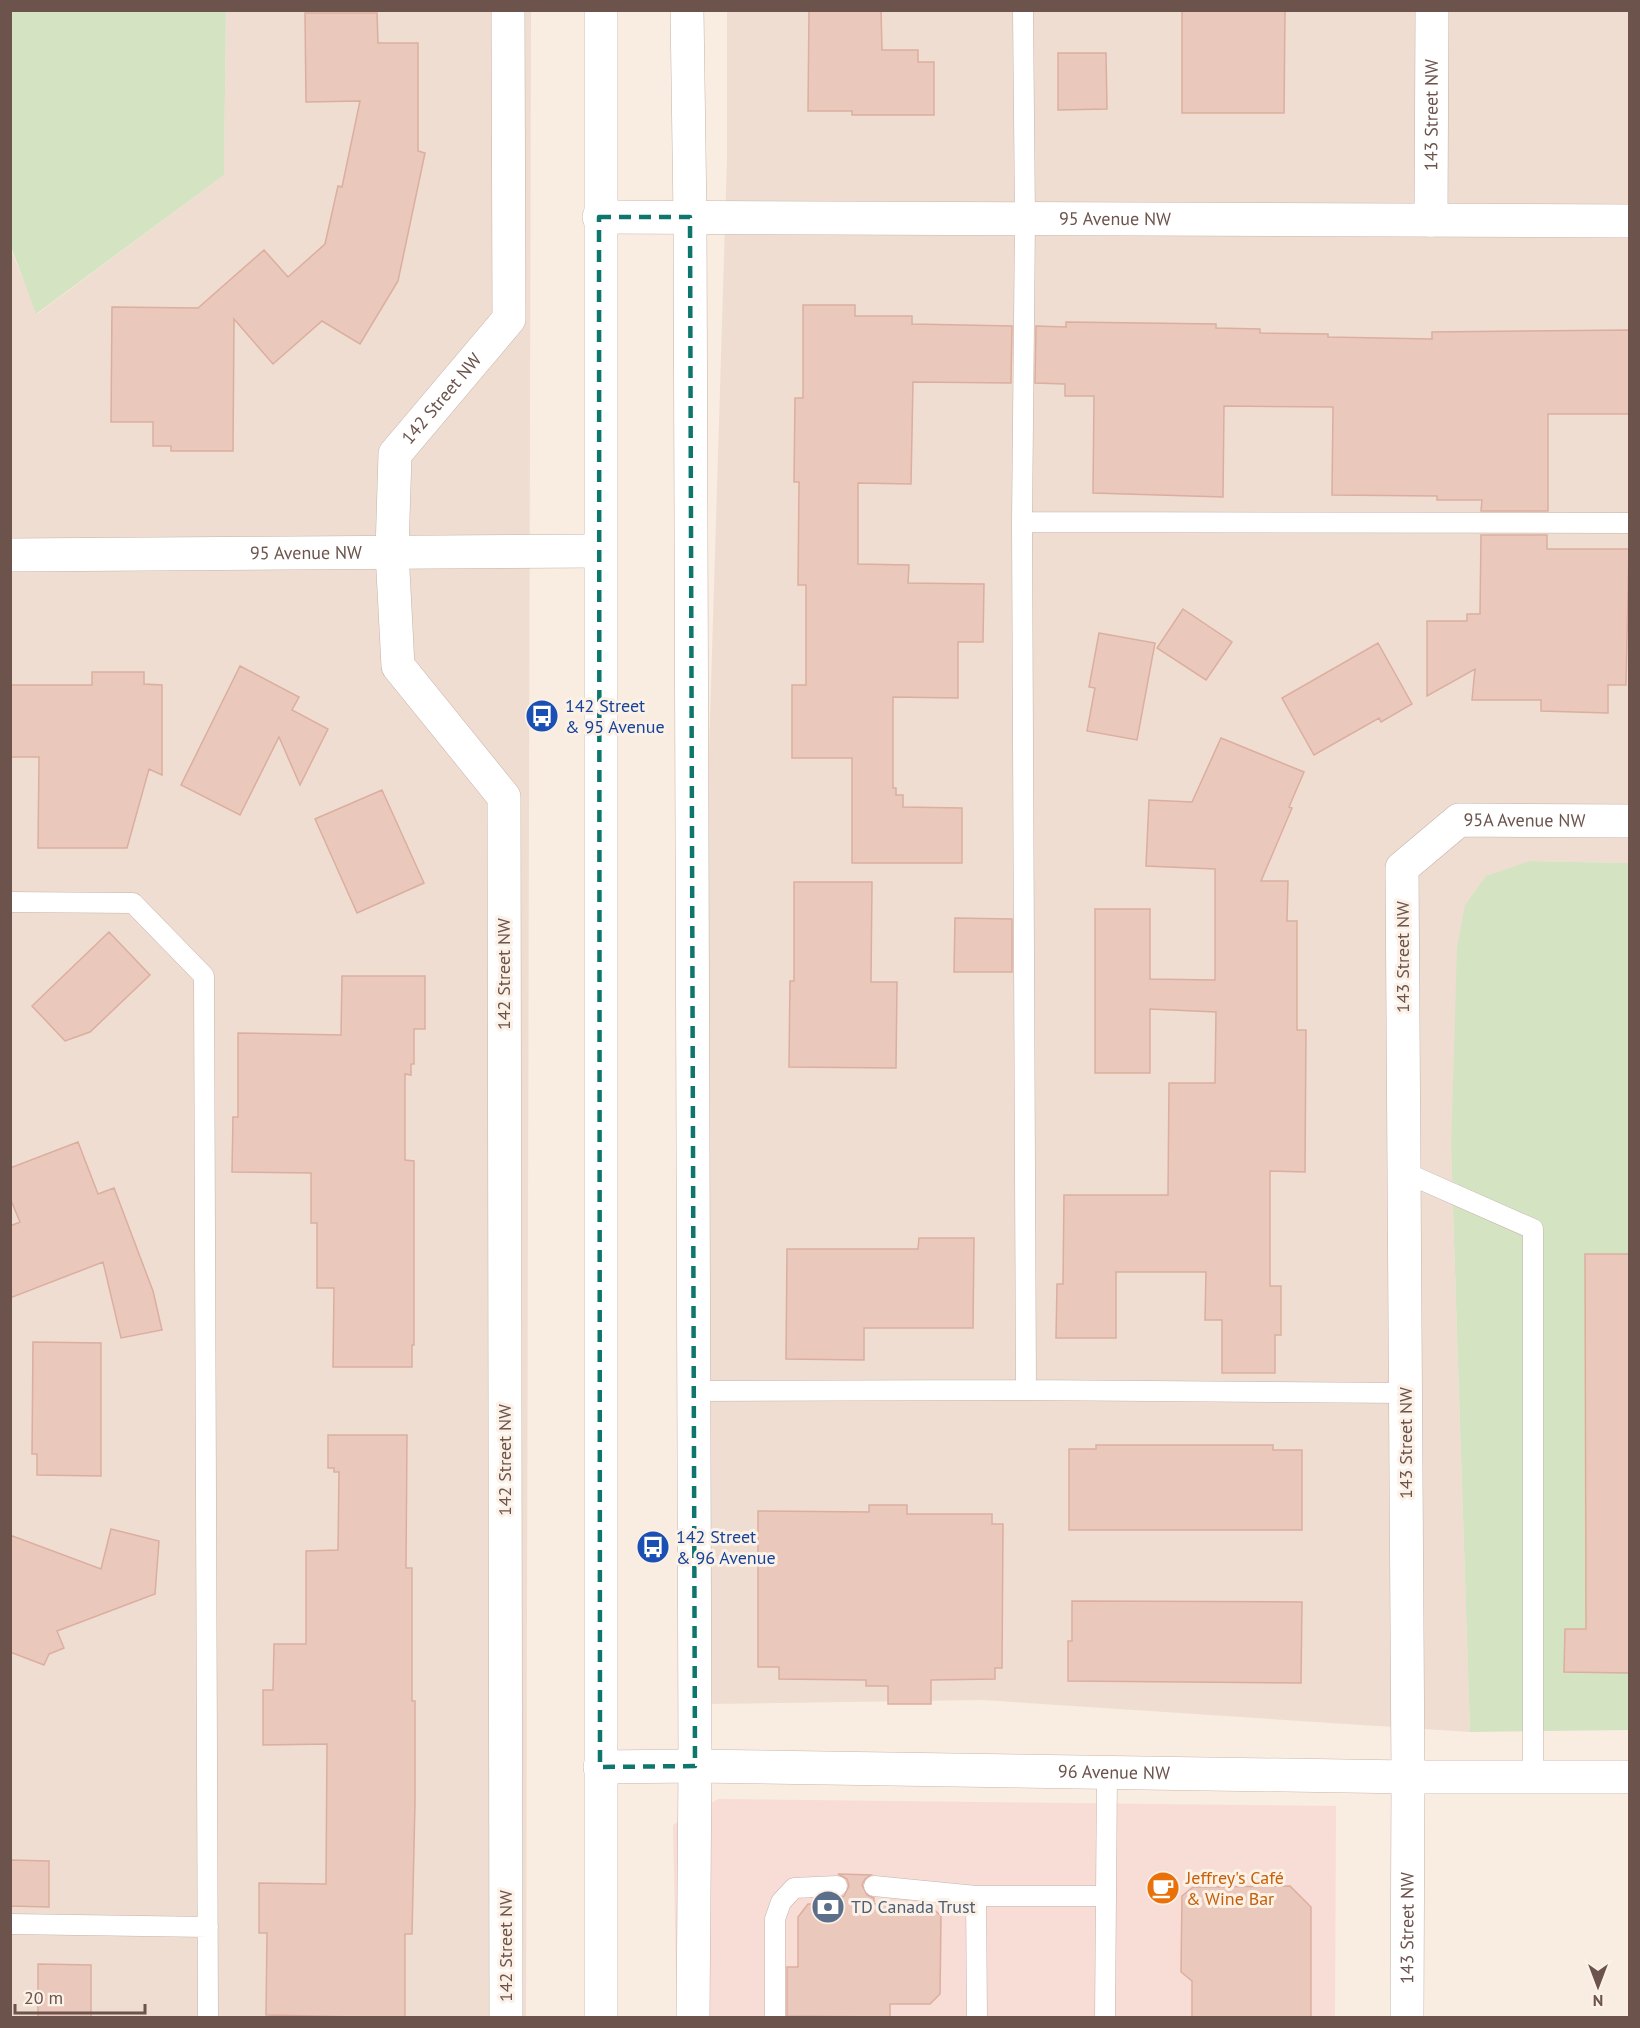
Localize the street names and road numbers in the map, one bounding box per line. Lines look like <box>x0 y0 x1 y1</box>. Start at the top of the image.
street label: 143 Street NW <box>1419 59 1443 171</box>
street label: 95 Avenue NW <box>1059 207 1171 230</box>
street label: 142 Street NW <box>396 348 486 449</box>
street label: 95 Avenue NW <box>250 541 362 564</box>
street label: 95A Avenue NW <box>1464 808 1586 832</box>
street label: 143 Street NW <box>1391 901 1414 1013</box>
street label: 142 Street NW <box>492 918 515 1030</box>
street label: 143 Street NW <box>1394 1387 1417 1499</box>
street label: 142 Street NW <box>493 1404 516 1516</box>
street label: 96 Avenue NW <box>1058 1760 1170 1784</box>
street label: 143 Street NW <box>1395 1872 1419 1984</box>
street label: 142 Street NW <box>494 1890 517 2002</box>

